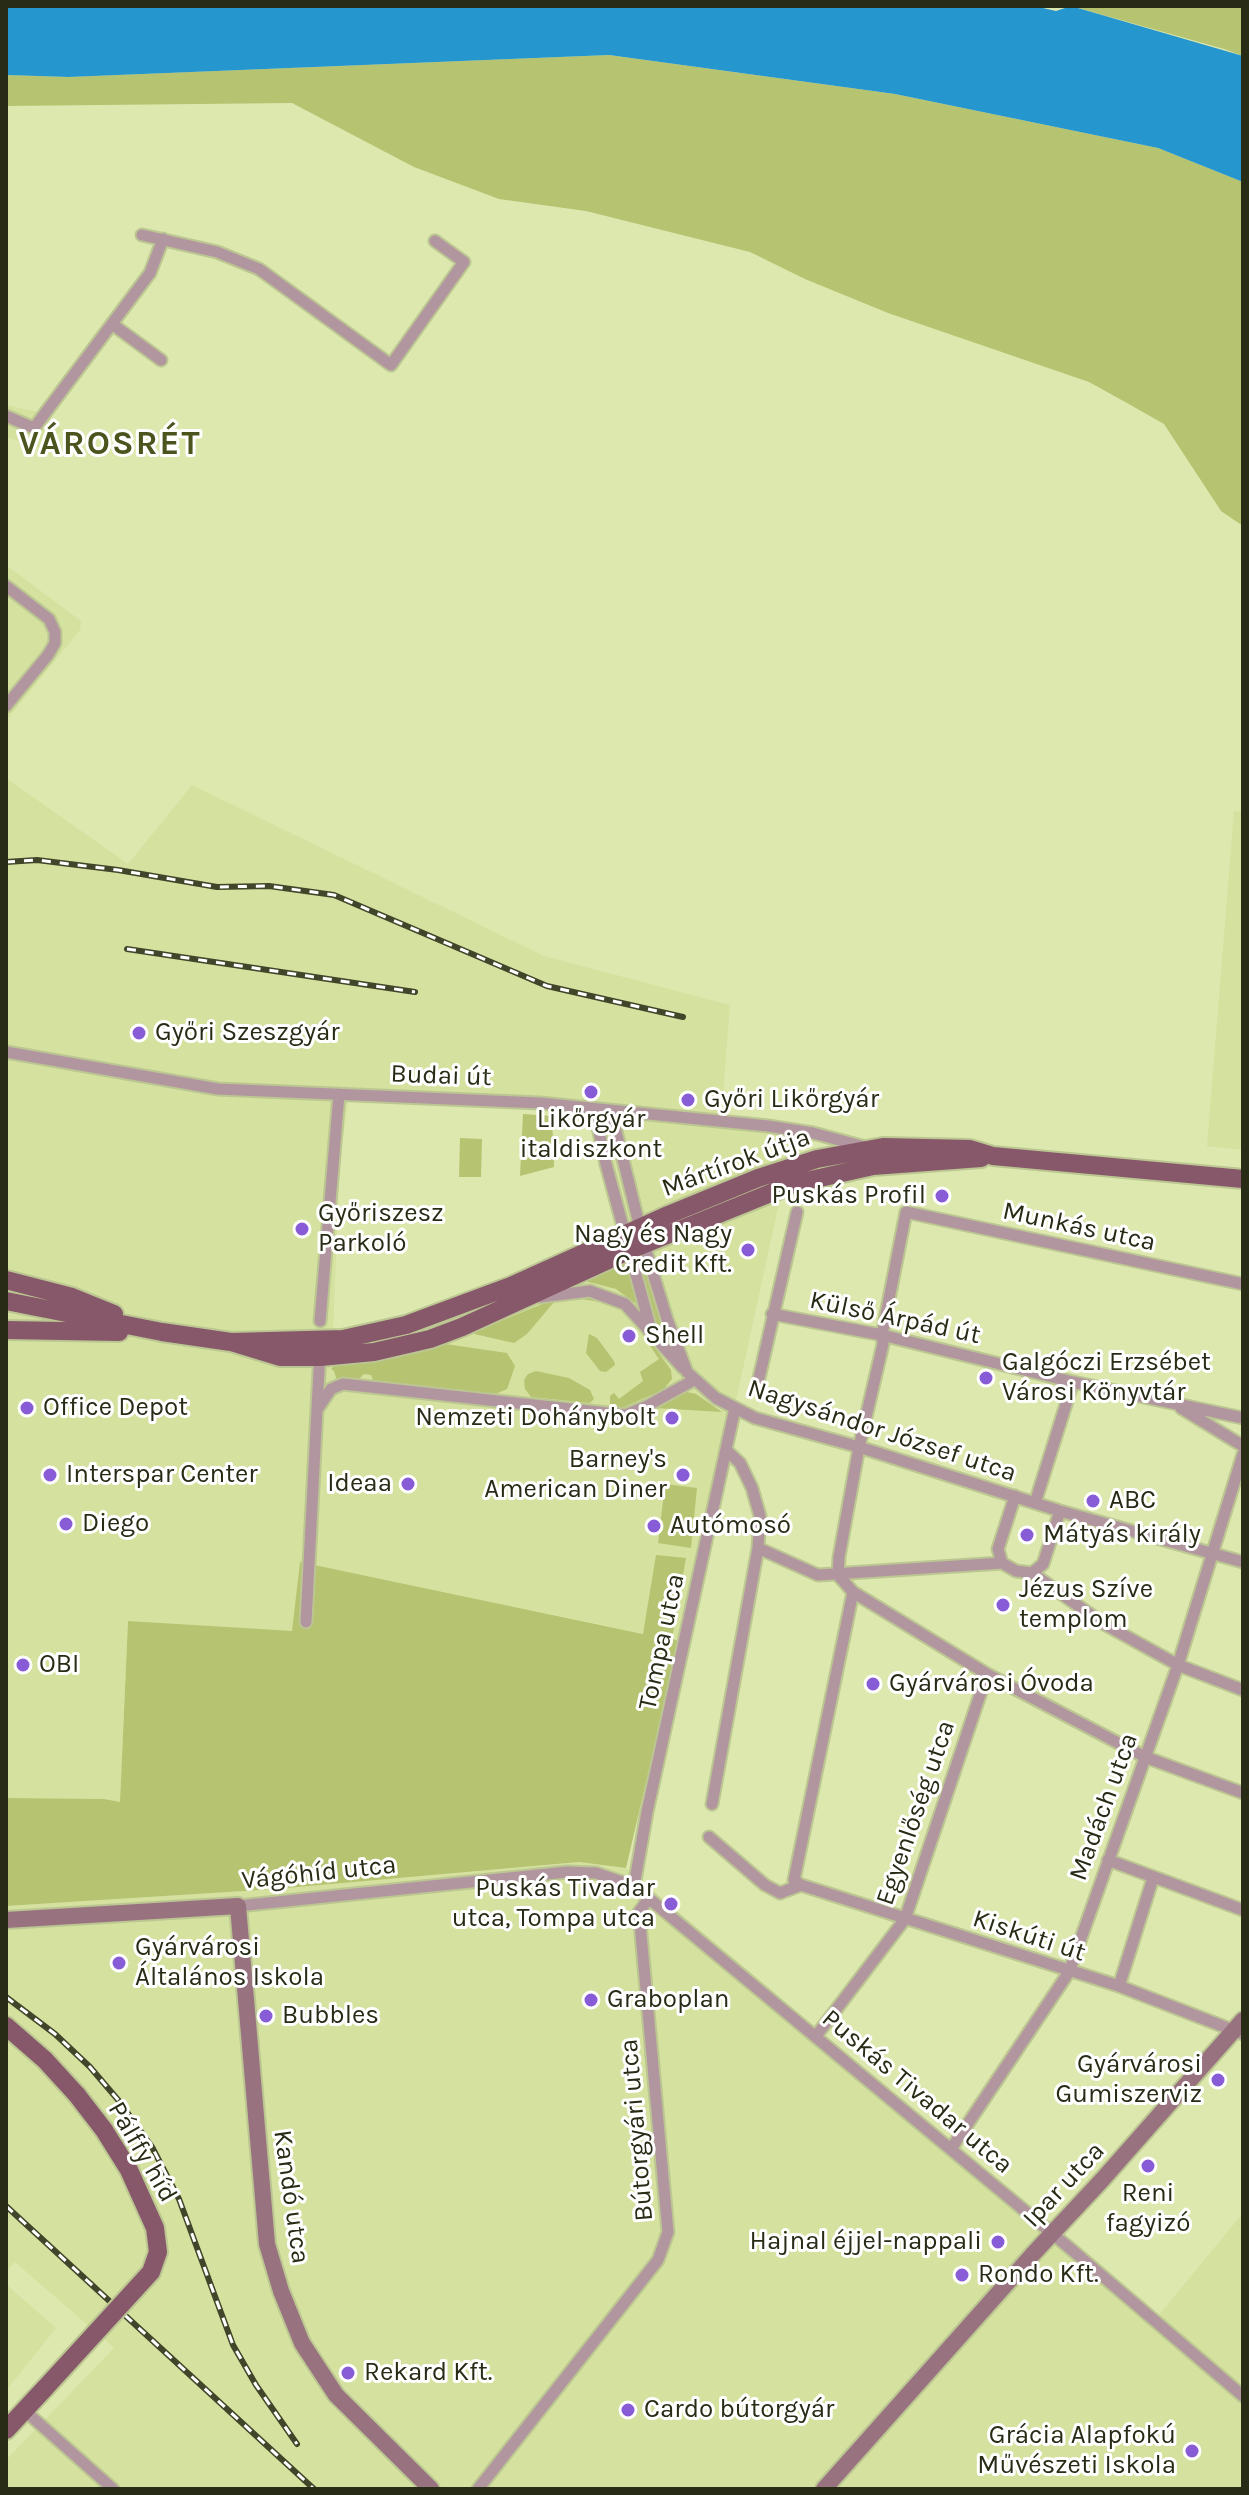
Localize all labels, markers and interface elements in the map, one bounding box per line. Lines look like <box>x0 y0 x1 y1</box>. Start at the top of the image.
district label: VÁROSRÉT <box>18 424 202 464</box>
place label: Győri Szeszgyár <box>155 1017 340 1049</box>
marker: Győri Szeszgyár <box>130 1024 148 1042</box>
street label: Budai út <box>390 1059 492 1093</box>
marker: Likőrgyár italdiszkont <box>582 1083 600 1101</box>
place label: Győri Likőrgyár <box>704 1084 879 1116</box>
marker: Győri Likőrgyár <box>679 1091 697 1109</box>
place label: Likőrgyár italdiszkont <box>520 1104 662 1166</box>
street label: Mártírok útja <box>658 1122 814 1204</box>
place label: Puskás Profil <box>771 1180 926 1212</box>
marker: Puskás Profil <box>933 1187 951 1205</box>
street label: Munkás utca <box>1000 1196 1158 1258</box>
place label: Győriszesz Parkoló <box>318 1198 444 1260</box>
place label: Nagy és Nagy Credit Kft. <box>574 1219 732 1280</box>
marker: Győriszesz Parkoló <box>293 1220 311 1238</box>
marker: Nagy és Nagy Credit Kft. <box>739 1241 757 1259</box>
street label: Külső Árpád út <box>807 1285 983 1351</box>
place label: Shell <box>645 1320 704 1352</box>
marker: Shell <box>620 1327 638 1345</box>
place label: Galgóczi Erzsébet Városi Könyvtár <box>1002 1347 1211 1408</box>
marker: Galgóczi Erzsébet Városi Könyvtár <box>977 1369 995 1387</box>
street label: Nagysándor József utca <box>744 1373 1020 1489</box>
place label: Office Depot <box>43 1392 188 1424</box>
marker: Office Depot <box>18 1399 36 1417</box>
place label: Nemzeti Dohánybolt <box>415 1402 656 1434</box>
marker: Nemzeti Dohánybolt <box>663 1409 681 1427</box>
place label: Barney's American Diner <box>484 1444 667 1506</box>
place label: Interspar Center <box>66 1459 258 1491</box>
marker: Interspar Center <box>41 1466 59 1484</box>
marker: Barney's American Diner <box>674 1466 692 1484</box>
place label: Ideaa <box>327 1468 392 1500</box>
marker: Ideaa <box>399 1475 417 1493</box>
place label: ABC <box>1109 1485 1156 1517</box>
marker: ABC <box>1084 1492 1102 1510</box>
place label: Diego <box>82 1508 149 1540</box>
place label: Autómosó <box>670 1510 791 1542</box>
marker: Diego <box>57 1515 75 1533</box>
marker: Autómosó <box>645 1517 663 1535</box>
place label: Mátyás király <box>1043 1519 1201 1551</box>
marker: Mátyás király <box>1018 1526 1036 1544</box>
street label: Tompa utca <box>632 1571 692 1713</box>
place label: Jézus Szíve templom <box>1019 1574 1153 1636</box>
marker: Jézus Szíve templom <box>994 1596 1012 1614</box>
place label: OBI <box>39 1649 79 1681</box>
marker: OBI <box>14 1656 32 1674</box>
place label: Gyárvárosi Óvoda <box>889 1668 1094 1700</box>
marker: Gyárvárosi Óvoda <box>864 1675 882 1693</box>
street label: Egyenlőség utca <box>870 1716 962 1910</box>
street label: Madách utca <box>1063 1729 1145 1885</box>
street label: Vágóhíd utca <box>240 1849 398 1897</box>
place label: Puskás Tivadar utca, Tompa utca <box>452 1873 655 1934</box>
marker: Puskás Tivadar utca, Tompa utca <box>662 1895 680 1913</box>
street label: Kiskúti út <box>969 1903 1089 1969</box>
place label: Gyárvárosi Általános Iskola <box>135 1932 324 1994</box>
marker: Gyárvárosi Általános Iskola <box>110 1954 128 1972</box>
place label: Graboplan <box>607 1984 730 2016</box>
marker: Graboplan <box>582 1991 600 2009</box>
place label: Bubbles <box>282 2000 379 2032</box>
street label: Puskás Tivadar utca <box>815 2003 1019 2181</box>
marker: Bubbles <box>257 2007 275 2025</box>
street label: Bútorgyári utca <box>613 2038 661 2222</box>
place label: Gyárvárosi Gumiszerviz <box>1056 2049 1202 2110</box>
marker: Gyárvárosi Gumiszerviz <box>1209 2071 1227 2089</box>
street label: Pálffy híd <box>101 2096 183 2208</box>
street label: Kandó utca <box>266 2128 316 2266</box>
street label: Ipar utca <box>1017 2136 1111 2234</box>
marker: Reni fagyizó <box>1139 2157 1157 2175</box>
place label: Reni fagyizó <box>1106 2178 1190 2240</box>
place label: Hajnal éjjel-nappali <box>750 2226 982 2258</box>
marker: Hajnal éjjel-nappali <box>989 2233 1007 2251</box>
place label: Rondo Kft. <box>978 2259 1099 2291</box>
marker: Rondo Kft. <box>953 2266 971 2284</box>
place label: Rekard Kft. <box>364 2357 492 2389</box>
marker: Rekard Kft. <box>339 2364 357 2382</box>
place label: Cardo bútorgyár <box>644 2394 834 2426</box>
marker: Cardo bútorgyár <box>619 2401 637 2419</box>
place label: Grácia Alapfokú Művészeti Iskola <box>977 2420 1176 2482</box>
marker: Grácia Alapfokú Művészeti Iskola <box>1183 2442 1201 2460</box>

